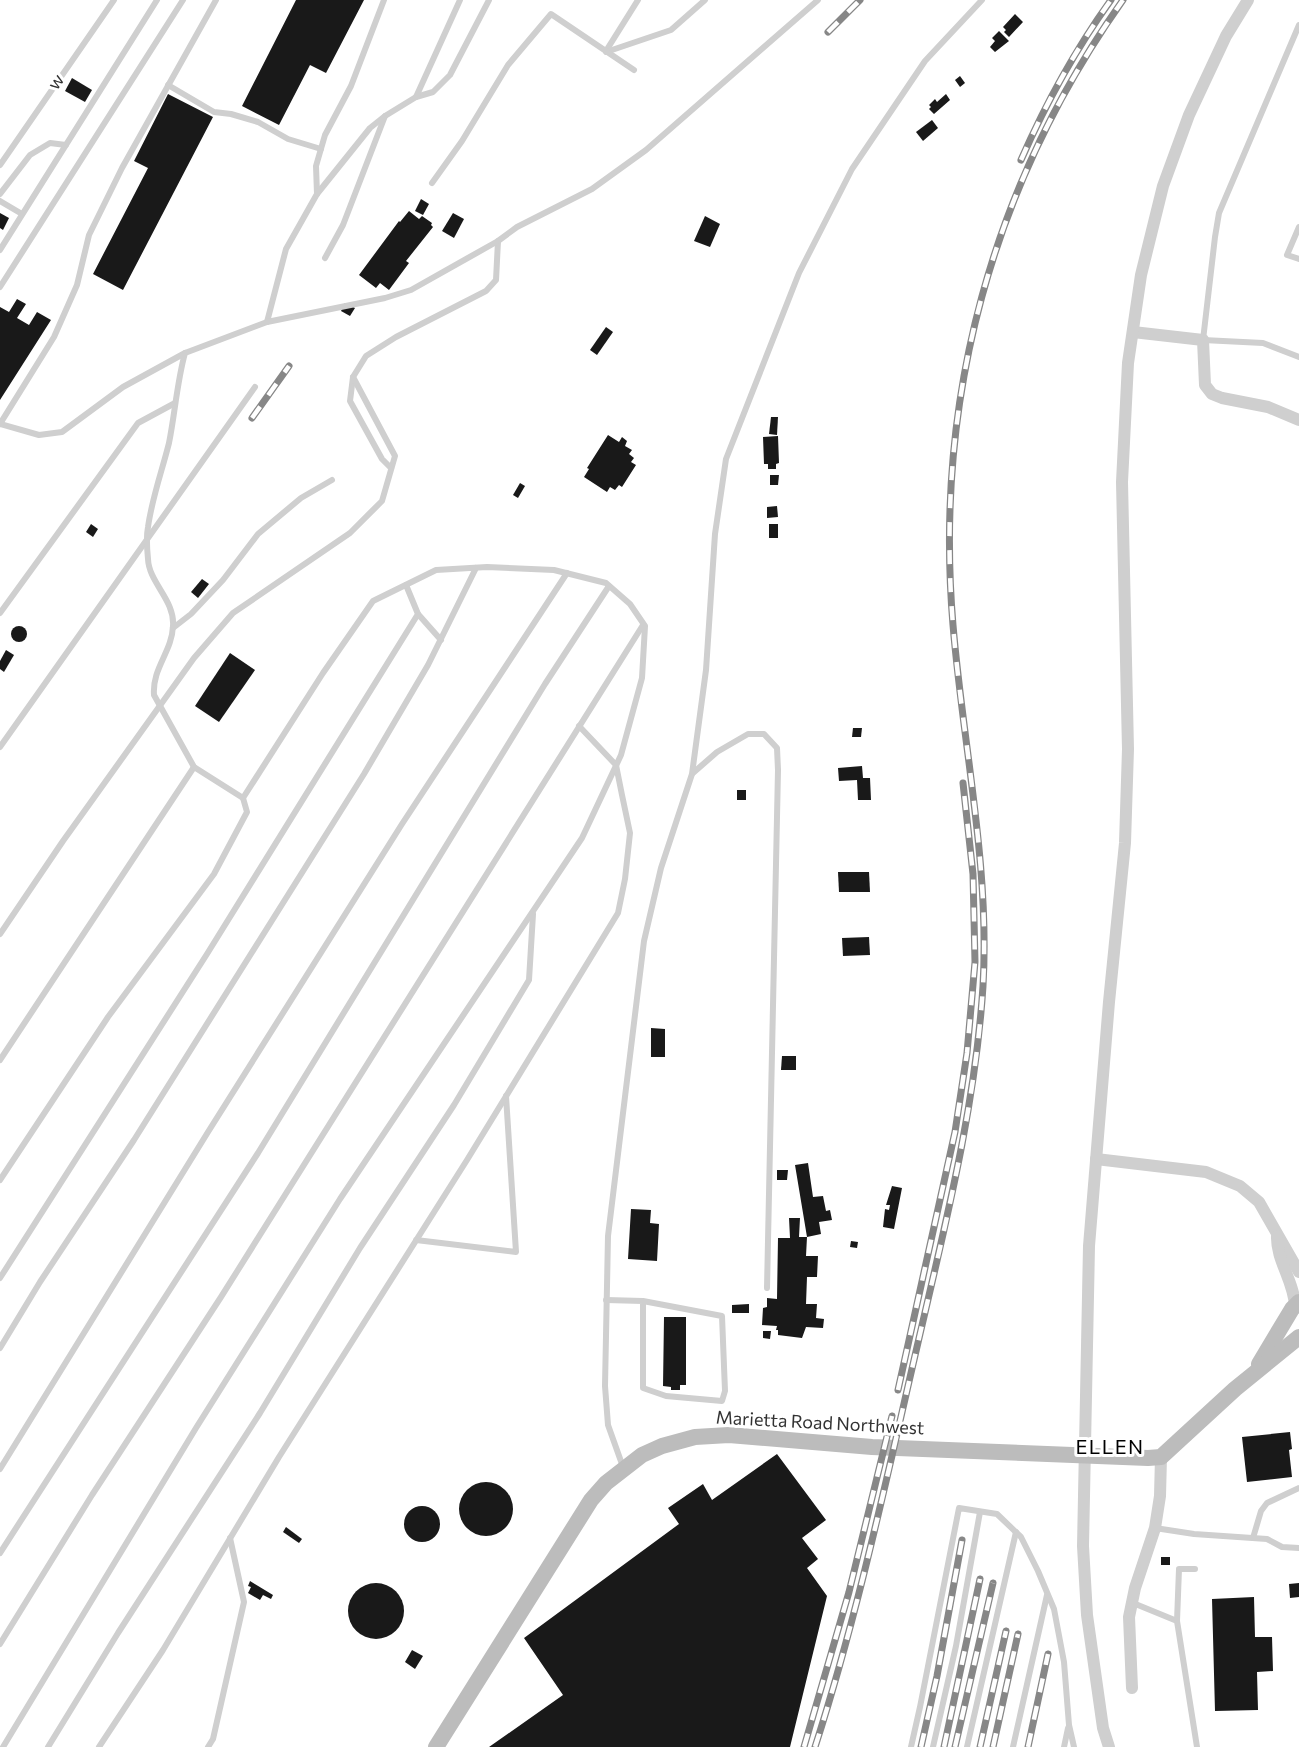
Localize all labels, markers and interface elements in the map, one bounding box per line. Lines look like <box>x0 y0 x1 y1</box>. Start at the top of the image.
street label: w <box>42 69 68 94</box>
street label: Marietta Road Northwest <box>715 1406 925 1438</box>
district label: ELLEN <box>1075 1434 1145 1458</box>

